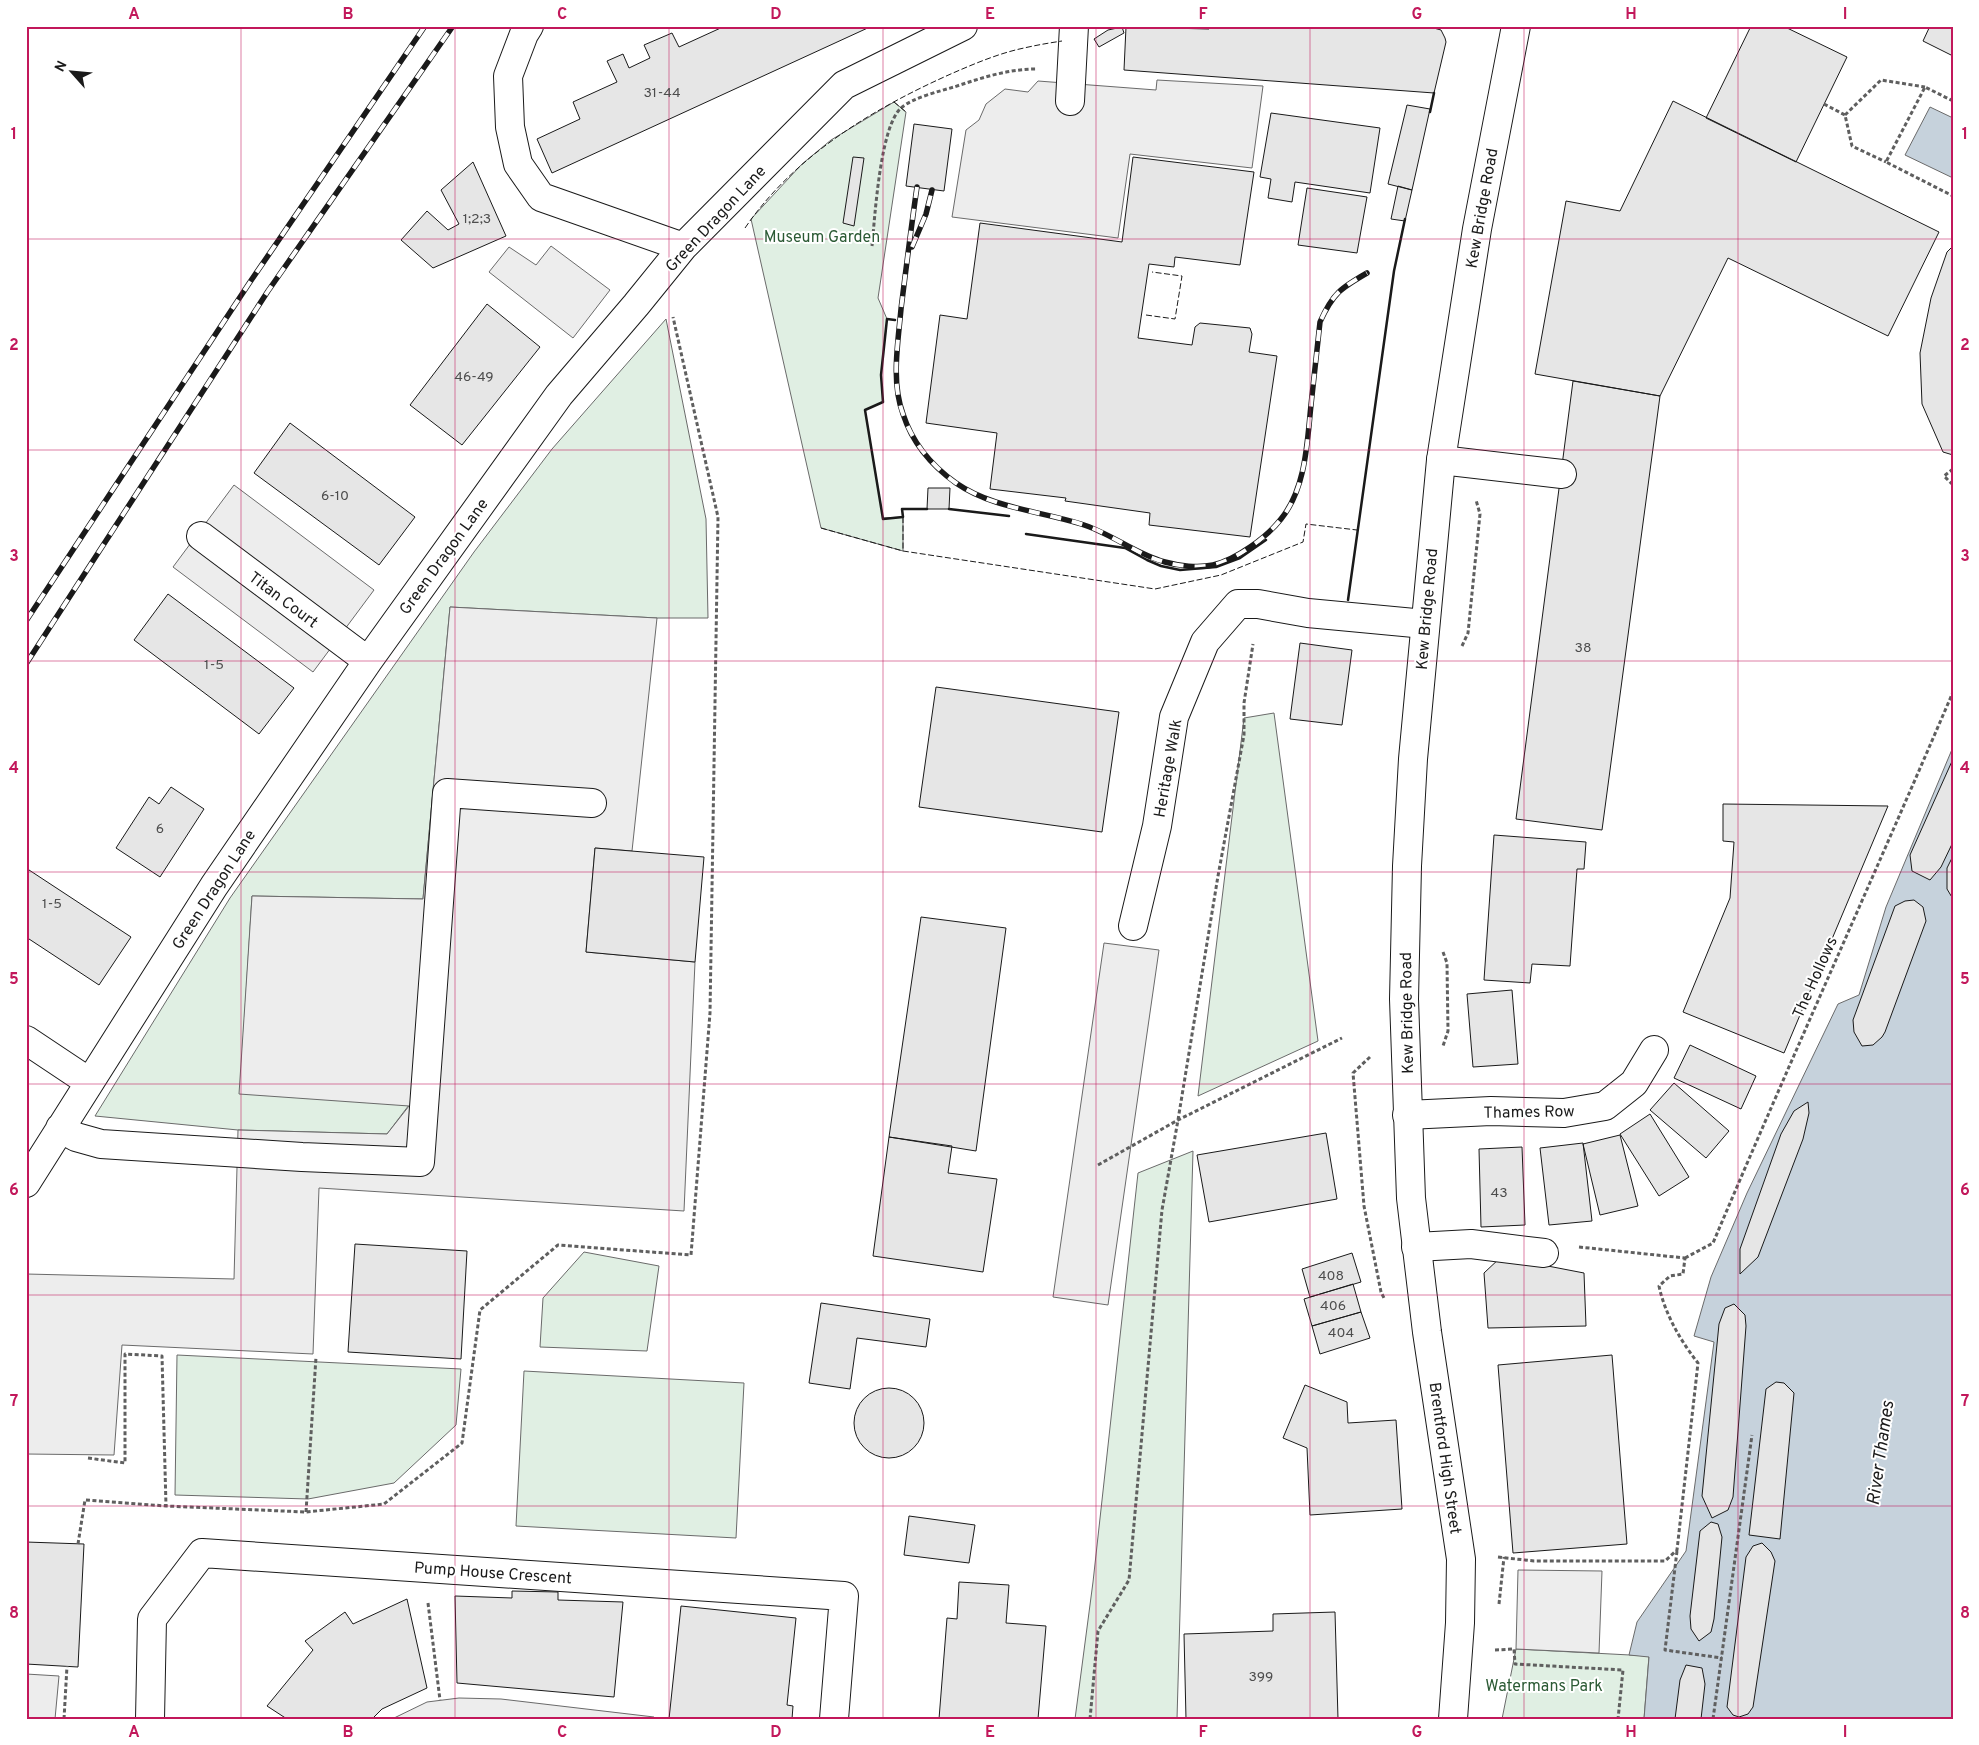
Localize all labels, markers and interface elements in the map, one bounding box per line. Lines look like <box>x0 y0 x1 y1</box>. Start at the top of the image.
text: A <box>128 5 140 25</box>
text: B <box>342 5 354 25</box>
text: C <box>557 5 567 25</box>
text: D <box>770 5 782 25</box>
text: E <box>985 5 995 25</box>
text: F <box>1198 5 1208 25</box>
text: G <box>1412 5 1422 25</box>
text: H <box>1625 5 1637 25</box>
text: I <box>1843 5 1847 25</box>
north arrow <box>48 48 98 98</box>
text: N <box>52 58 72 75</box>
house number: 31-44 <box>643 85 681 102</box>
text: 1 <box>11 125 17 145</box>
text: 1 <box>1962 125 1968 145</box>
street label: Kew Bridge Road <box>1463 147 1503 270</box>
street label: Green Dragon Lane <box>662 162 771 277</box>
house number: 1;2;3 <box>463 211 491 228</box>
park label: Museum Garden <box>764 228 880 248</box>
text: 2 <box>9 336 19 356</box>
text: 2 <box>1960 336 1970 356</box>
house number: 46-49 <box>454 369 494 386</box>
house number: 6-10 <box>321 488 349 505</box>
street label: Green Dragon Lane <box>396 495 493 619</box>
text: 3 <box>9 547 19 567</box>
text: 3 <box>1960 547 1970 567</box>
street label: Kew Bridge Road <box>1413 548 1443 671</box>
street label: Titan Court <box>244 568 321 633</box>
house number: 38 <box>1575 640 1591 657</box>
house number: 1-5 <box>204 657 224 674</box>
street label: Heritage Walk <box>1150 717 1187 819</box>
text: 4 <box>9 759 19 779</box>
text: 4 <box>1960 759 1970 779</box>
house number: 6 <box>156 821 164 838</box>
street label: Green Dragon Lane <box>168 826 261 954</box>
house number: 1-5 <box>42 896 62 913</box>
street label: The Hollows <box>1789 934 1843 1022</box>
street label: Kew Bridge Road <box>1397 952 1419 1074</box>
text: 5 <box>9 970 19 990</box>
text: 5 <box>1960 970 1970 990</box>
street label: Thames Row <box>1483 1102 1575 1124</box>
text: 6 <box>9 1181 19 1201</box>
text: 6 <box>1960 1181 1970 1201</box>
house number: 43 <box>1490 1185 1508 1202</box>
house number: 408 <box>1318 1268 1344 1285</box>
house number: 406 <box>1320 1298 1346 1315</box>
house number: 404 <box>1328 1325 1354 1342</box>
street label: Brentford High Street <box>1423 1381 1465 1536</box>
text: 7 <box>10 1392 18 1412</box>
text: 7 <box>1961 1392 1969 1412</box>
water label: River Thames <box>1863 1399 1900 1507</box>
street label: Pump House Crescent <box>413 1559 572 1589</box>
text: 8 <box>9 1604 19 1624</box>
text: 8 <box>1960 1604 1970 1624</box>
house number: 399 <box>1249 1669 1273 1686</box>
park label: Watermans Park <box>1485 1677 1603 1697</box>
text: A <box>128 1723 140 1743</box>
text: B <box>342 1723 354 1743</box>
text: C <box>557 1723 567 1743</box>
text: D <box>770 1723 782 1743</box>
text: E <box>985 1723 995 1743</box>
text: F <box>1198 1723 1208 1743</box>
text: G <box>1412 1723 1422 1743</box>
text: H <box>1625 1723 1637 1743</box>
text: I <box>1843 1723 1847 1743</box>

